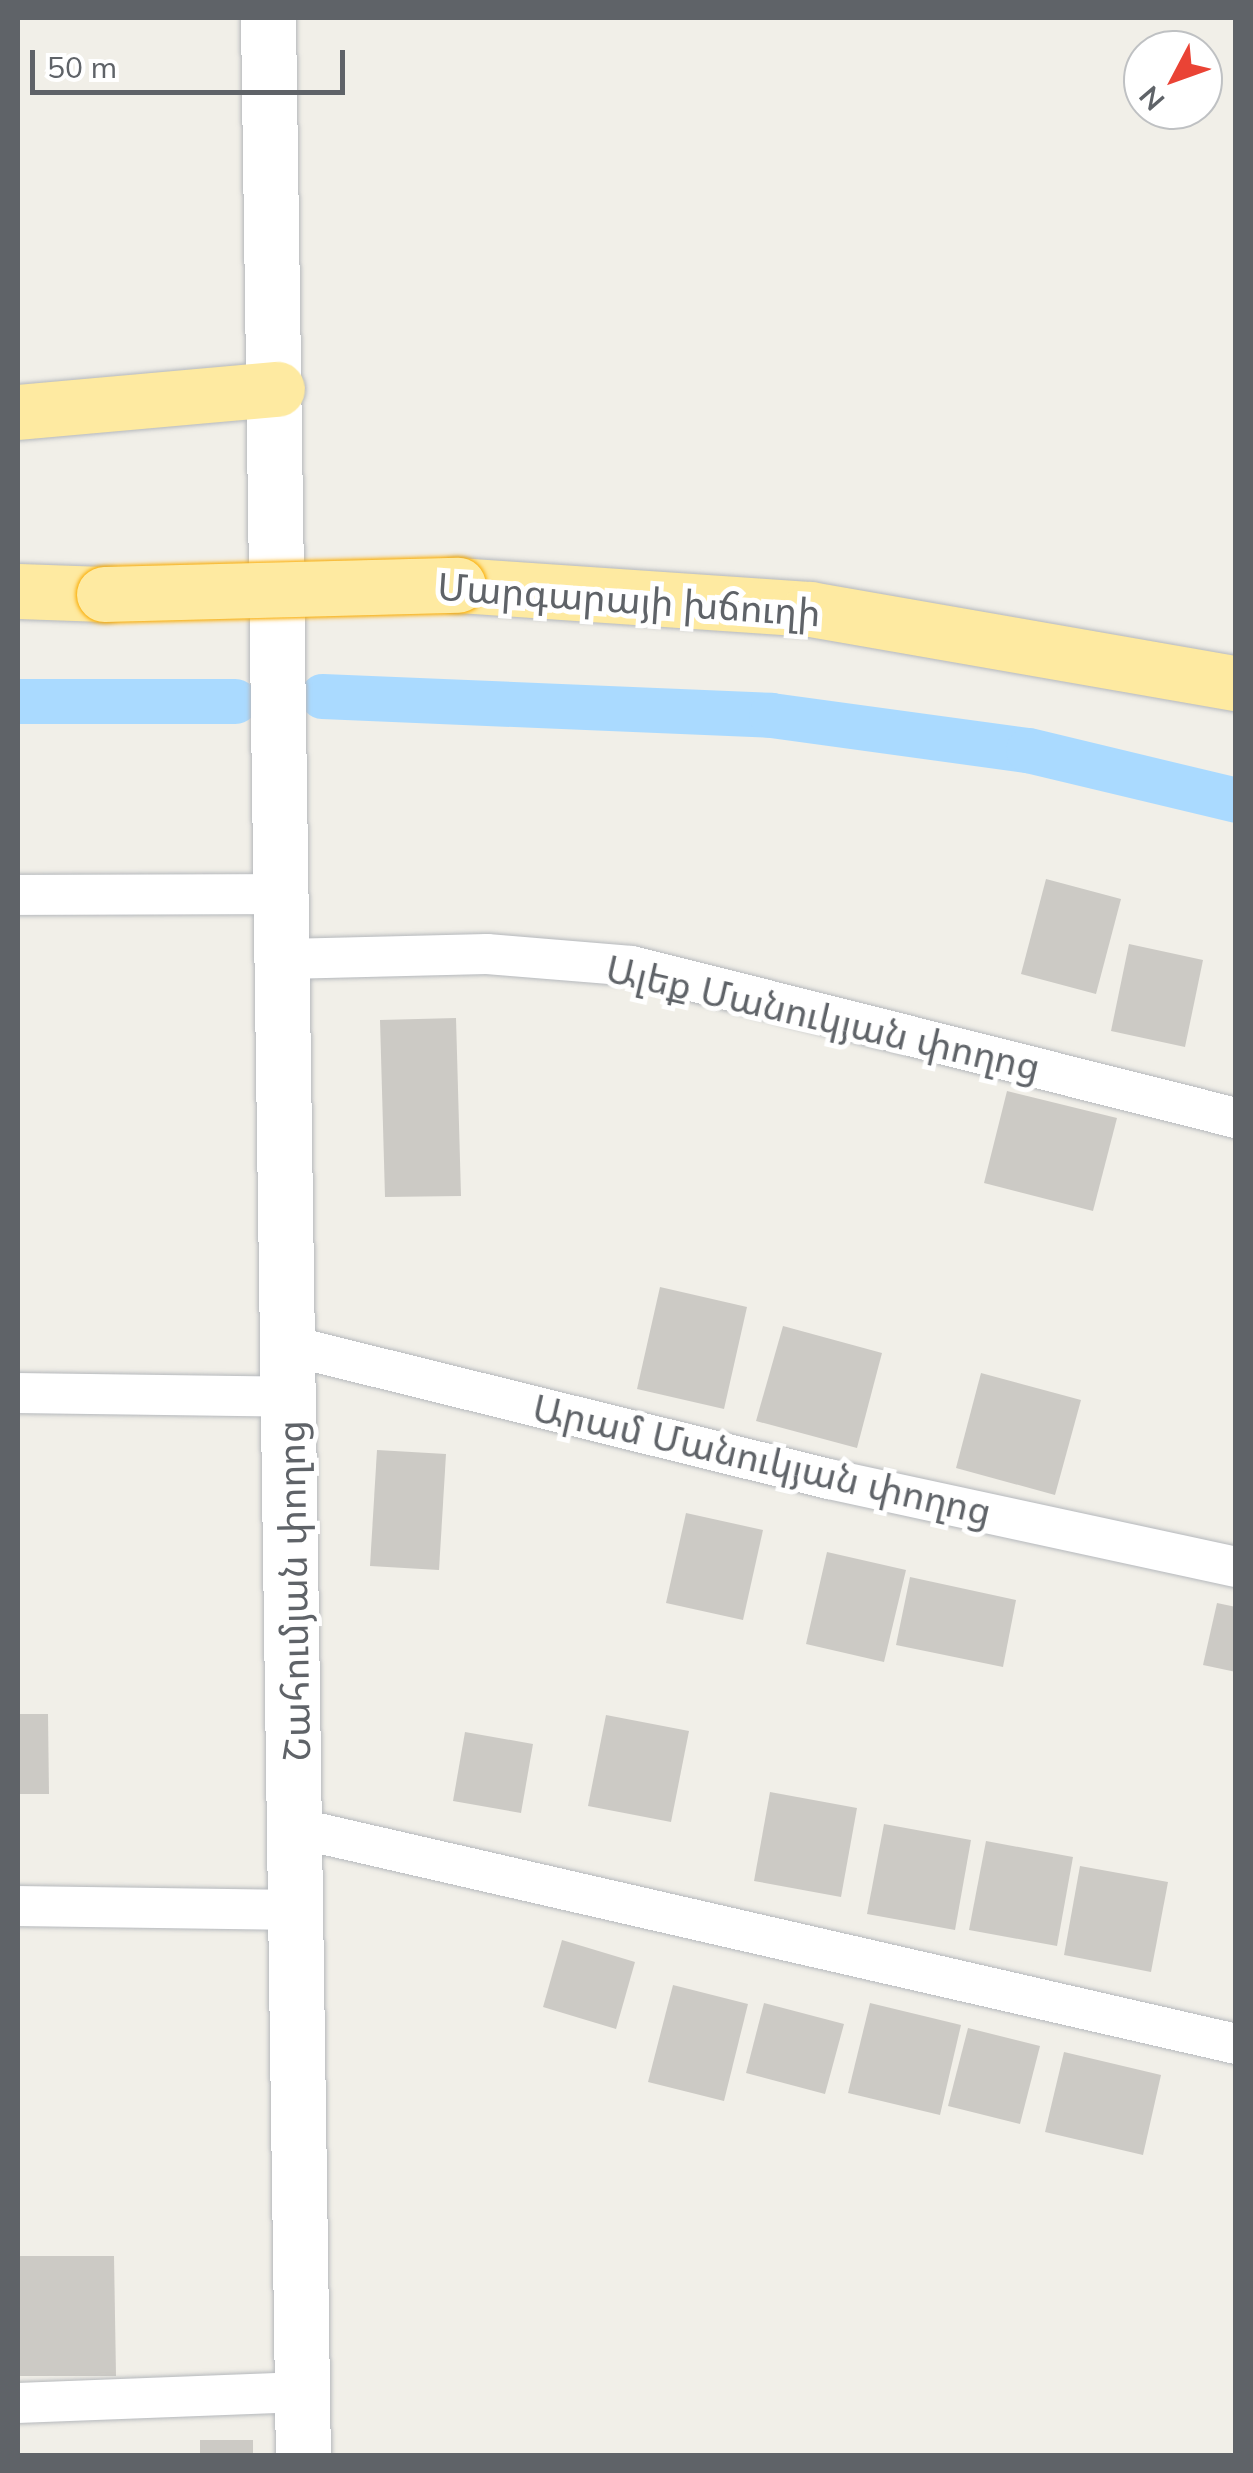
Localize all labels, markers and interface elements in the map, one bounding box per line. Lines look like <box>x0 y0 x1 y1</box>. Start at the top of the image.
scale bar <box>35 30 350 92</box>
north arrow <box>1123 30 1223 130</box>
text: 50 m <box>47 48 117 86</box>
text: N <box>1131 79 1172 118</box>
street label: Մարգարայի խճուղի <box>436 564 822 636</box>
street label: Ալեք Մանուկյան փողոց <box>601 946 1045 1090</box>
street label: Արամ Մանուկյան փողոց <box>528 1385 996 1535</box>
street label: Շահումյան փողոց <box>268 1420 320 1762</box>

